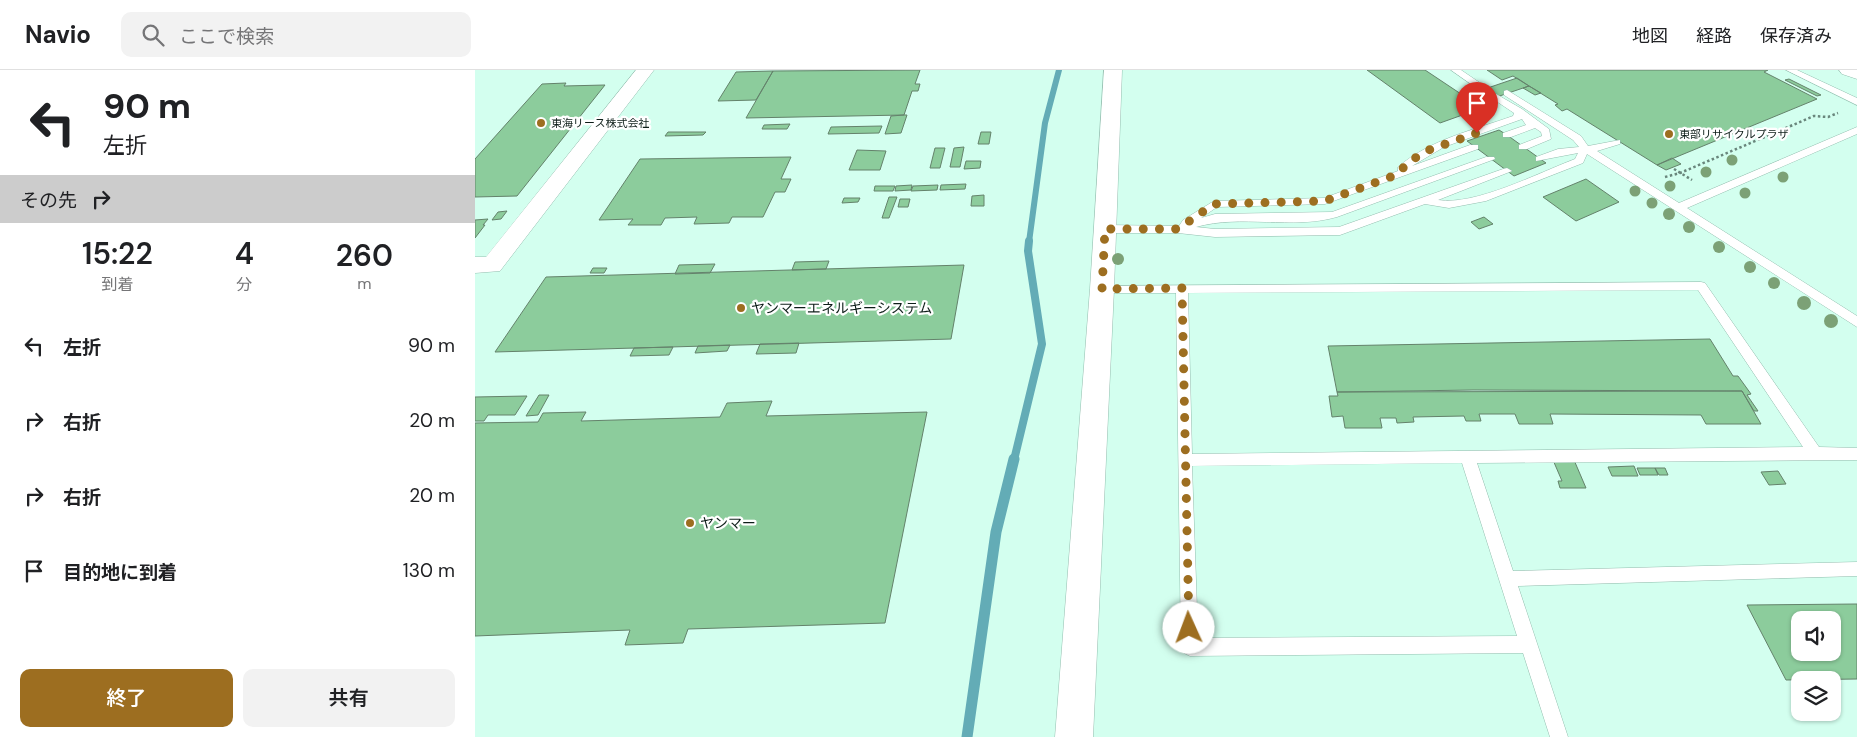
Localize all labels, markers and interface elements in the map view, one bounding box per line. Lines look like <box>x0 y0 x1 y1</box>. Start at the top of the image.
search box <box>121 12 471 57</box>
text: Navio <box>25 19 91 50</box>
icon: search <box>139 21 167 49</box>
text: ここで検索 <box>179 24 274 49</box>
text: 地図 <box>1632 24 1668 48</box>
text: 経路 <box>1696 24 1732 48</box>
text: 保存済み <box>1760 24 1832 48</box>
pin <box>1456 82 1498 133</box>
text: 90 m <box>103 83 191 129</box>
icon: arrive <box>1463 89 1491 117</box>
icon: left <box>20 90 85 155</box>
place label: 東海リース株式会社 <box>551 116 649 130</box>
marker: 東海リース株式会社 <box>535 117 547 129</box>
place label: 東部リサイクルプラザ <box>1679 127 1788 141</box>
marker: 東部リサイクルプラザ <box>1663 128 1675 140</box>
text: 左折 <box>103 131 147 160</box>
icon: right <box>87 185 115 213</box>
text: その先 <box>20 188 77 213</box>
text: 15:22 <box>82 234 153 273</box>
text: 4 <box>235 234 254 273</box>
text: 260 <box>336 236 393 275</box>
text: m <box>357 273 372 294</box>
text: 到着 <box>101 274 133 295</box>
text: 分 <box>236 274 252 295</box>
place label: ヤンマーエネルギーシステム <box>751 299 932 317</box>
marker: ヤンマーエネルギーシステム <box>735 302 747 314</box>
icon: left <box>20 332 48 360</box>
text: 90 m <box>408 333 455 358</box>
text: 左折 <box>63 335 101 360</box>
icon: right <box>20 407 48 435</box>
text: 20 m <box>409 408 455 433</box>
text: 右折 <box>63 410 101 435</box>
icon: right <box>20 482 48 510</box>
text: 20 m <box>409 483 455 508</box>
text: 右折 <box>63 485 101 510</box>
place label: ヤンマー <box>700 514 756 532</box>
marker: ヤンマー <box>684 517 696 529</box>
icon: arrive <box>20 557 48 585</box>
text: 130 m <box>403 558 455 583</box>
text: 目的地に到着 <box>63 560 177 585</box>
position arrow <box>1162 601 1214 653</box>
map controls <box>1791 611 1841 721</box>
button: sound <box>1791 611 1841 661</box>
button: 終了 <box>20 669 233 727</box>
button: 共有 <box>243 669 455 727</box>
button: layers <box>1791 671 1841 721</box>

